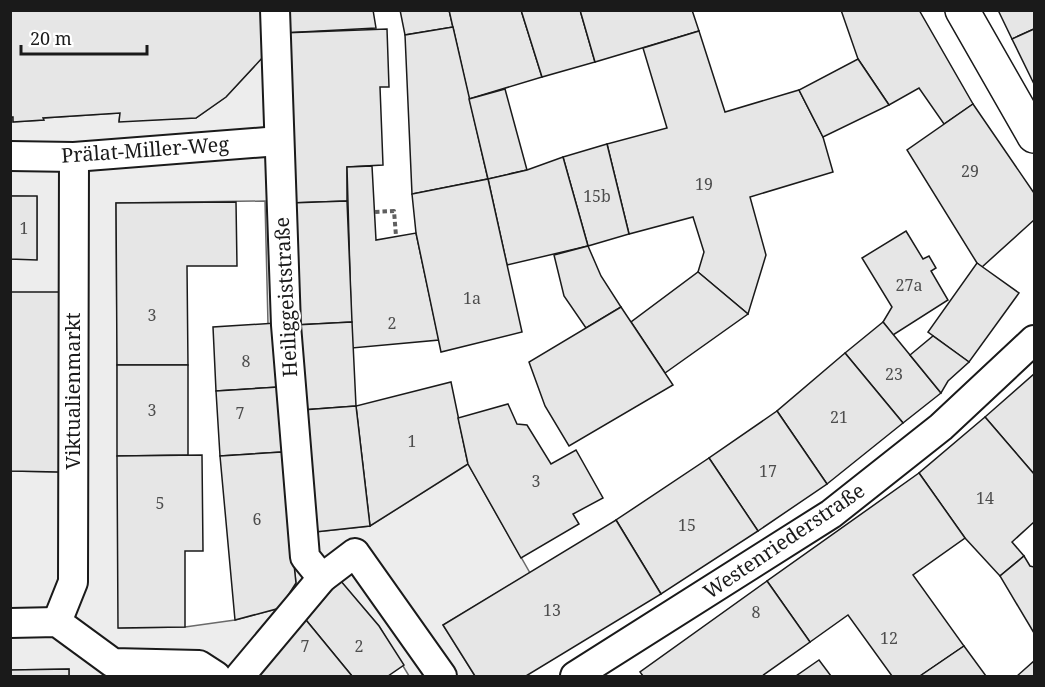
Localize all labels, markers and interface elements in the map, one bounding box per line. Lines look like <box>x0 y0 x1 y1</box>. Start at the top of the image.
scale bar <box>21 18 147 56</box>
text: 20 m <box>30 26 72 50</box>
street label: Prälat-Miller-Weg <box>60 130 230 169</box>
house number: 29 <box>961 160 979 182</box>
house number: 19 <box>695 173 713 195</box>
house number: 15b <box>583 185 611 207</box>
street label: Heiliggeiststraße <box>268 216 303 378</box>
house number: 1 <box>20 217 28 239</box>
house number: 27a <box>896 274 922 296</box>
house number: 1a <box>463 287 481 309</box>
house number: 3 <box>148 304 157 326</box>
street label: Viktualienmarkt <box>59 312 86 470</box>
house number: 2 <box>388 312 396 334</box>
house number: 8 <box>242 350 251 372</box>
house number: 23 <box>885 363 903 385</box>
house number: 3 <box>148 399 157 421</box>
house number: 7 <box>236 402 245 424</box>
house number: 21 <box>830 406 848 428</box>
house number: 1 <box>408 430 416 452</box>
house number: 17 <box>759 460 777 482</box>
house number: 3 <box>532 470 541 492</box>
street label: Westenriederstraße <box>698 477 870 605</box>
house number: 14 <box>976 487 994 509</box>
house number: 5 <box>156 492 164 514</box>
house number: 6 <box>253 508 262 530</box>
house number: 15 <box>678 514 696 536</box>
house number: 13 <box>543 599 561 621</box>
house number: 8 <box>752 601 761 623</box>
house number: 12 <box>880 627 898 649</box>
house number: 7 <box>301 635 310 657</box>
house number: 2 <box>355 635 363 657</box>

